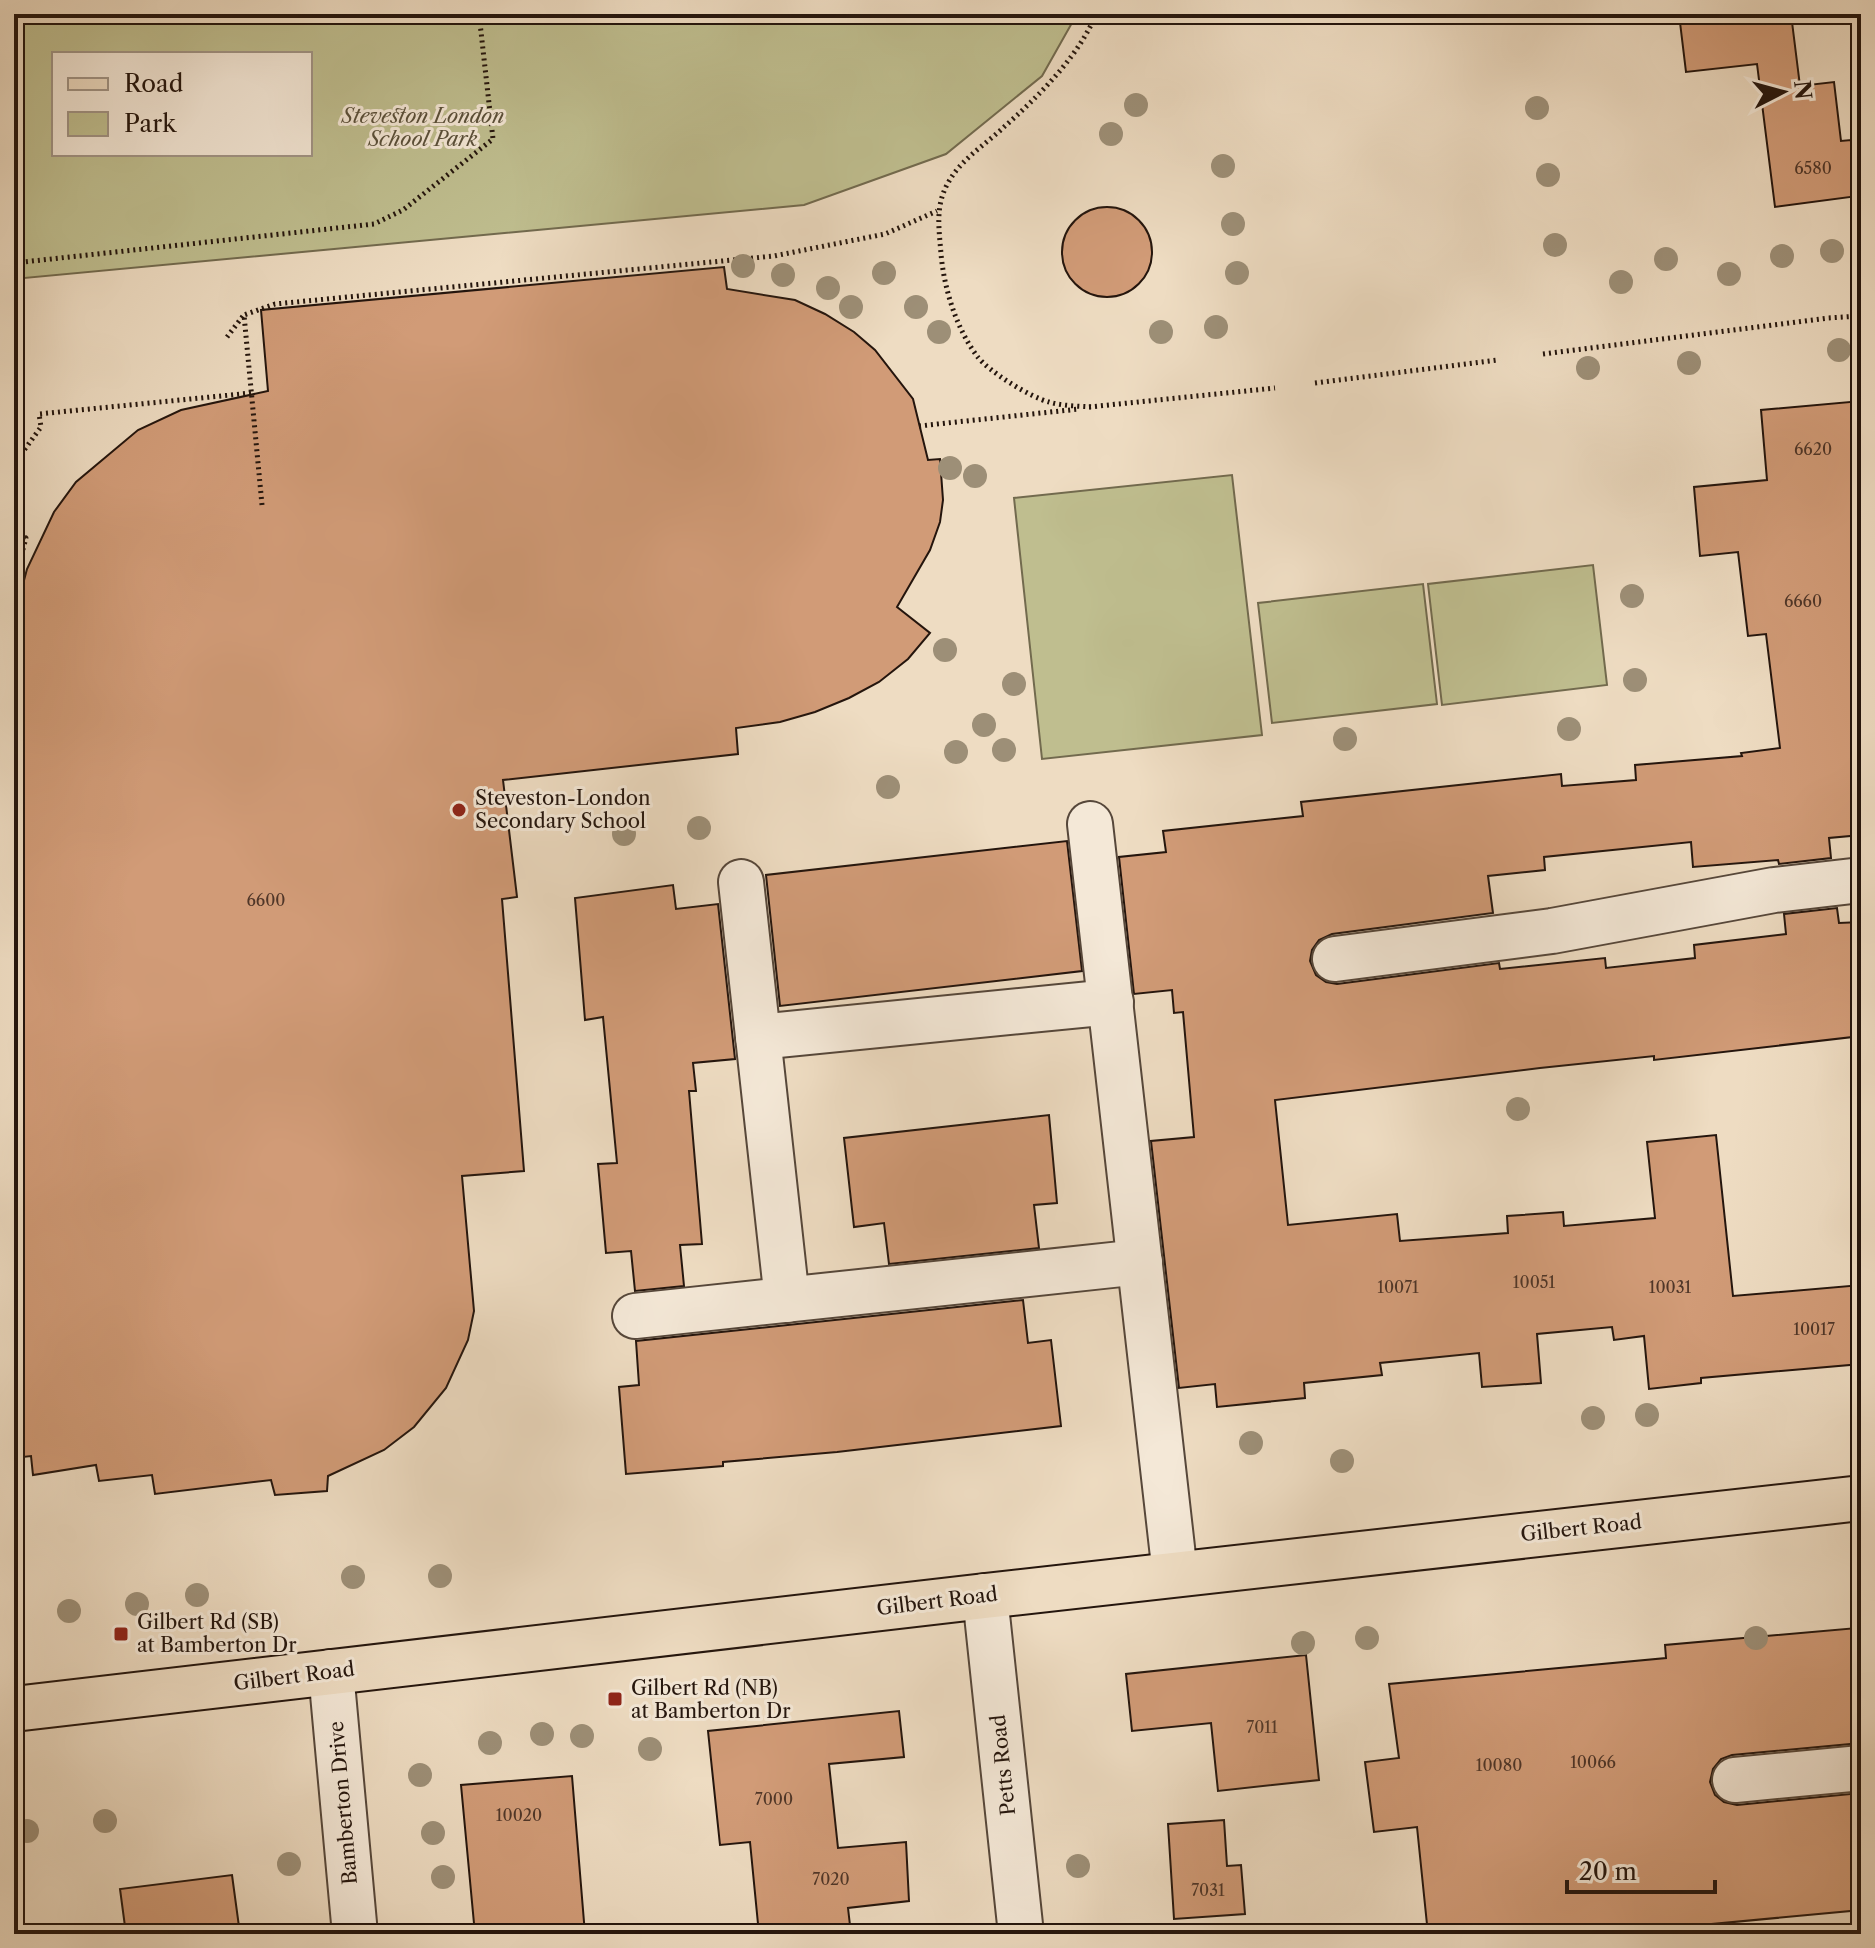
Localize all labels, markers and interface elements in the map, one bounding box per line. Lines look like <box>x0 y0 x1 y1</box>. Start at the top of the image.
legend <box>52 52 312 156</box>
north arrow <box>1743 52 1823 132</box>
text: Road <box>124 69 184 98</box>
text: N <box>1788 79 1817 101</box>
park label: Steveston London School Park <box>341 104 504 151</box>
text: Park <box>124 109 177 138</box>
house number: 6580 <box>1794 158 1832 178</box>
house number: 6620 <box>1794 439 1832 459</box>
house number: 6660 <box>1784 591 1822 611</box>
place label: Steveston-London Secondary School <box>475 786 651 833</box>
marker: Steveston-London Secondary School <box>450 801 468 819</box>
house number: 6600 <box>246 890 286 910</box>
house number: 10051 <box>1513 1272 1555 1292</box>
house number: 10071 <box>1377 1277 1419 1297</box>
house number: 10031 <box>1649 1277 1692 1297</box>
house number: 10017 <box>1793 1319 1835 1339</box>
street label: Gilbert Road <box>1519 1510 1643 1546</box>
street label: Gilbert Road <box>875 1582 999 1620</box>
place label: Gilbert Rd (SB) at Bamberton Dr <box>137 1610 297 1657</box>
marker: Gilbert Rd (SB) at Bamberton Dr <box>112 1625 130 1643</box>
street label: Gilbert Road <box>232 1657 356 1695</box>
place label: Gilbert Rd (NB) at Bamberton Dr <box>631 1676 791 1723</box>
marker: Gilbert Rd (NB) at Bamberton Dr <box>606 1690 624 1708</box>
street label: Petts Road <box>986 1713 1020 1817</box>
house number: 7011 <box>1246 1717 1278 1737</box>
street label: Bamberton Drive <box>324 1720 362 1886</box>
house number: 10066 <box>1570 1752 1616 1772</box>
house number: 10080 <box>1476 1755 1522 1775</box>
house number: 7000 <box>755 1789 793 1809</box>
house number: 10020 <box>496 1805 542 1825</box>
scale bar <box>1567 1844 1715 1894</box>
text: 20 m <box>1579 1857 1637 1886</box>
house number: 7020 <box>812 1869 850 1889</box>
house number: 7031 <box>1191 1880 1225 1900</box>

